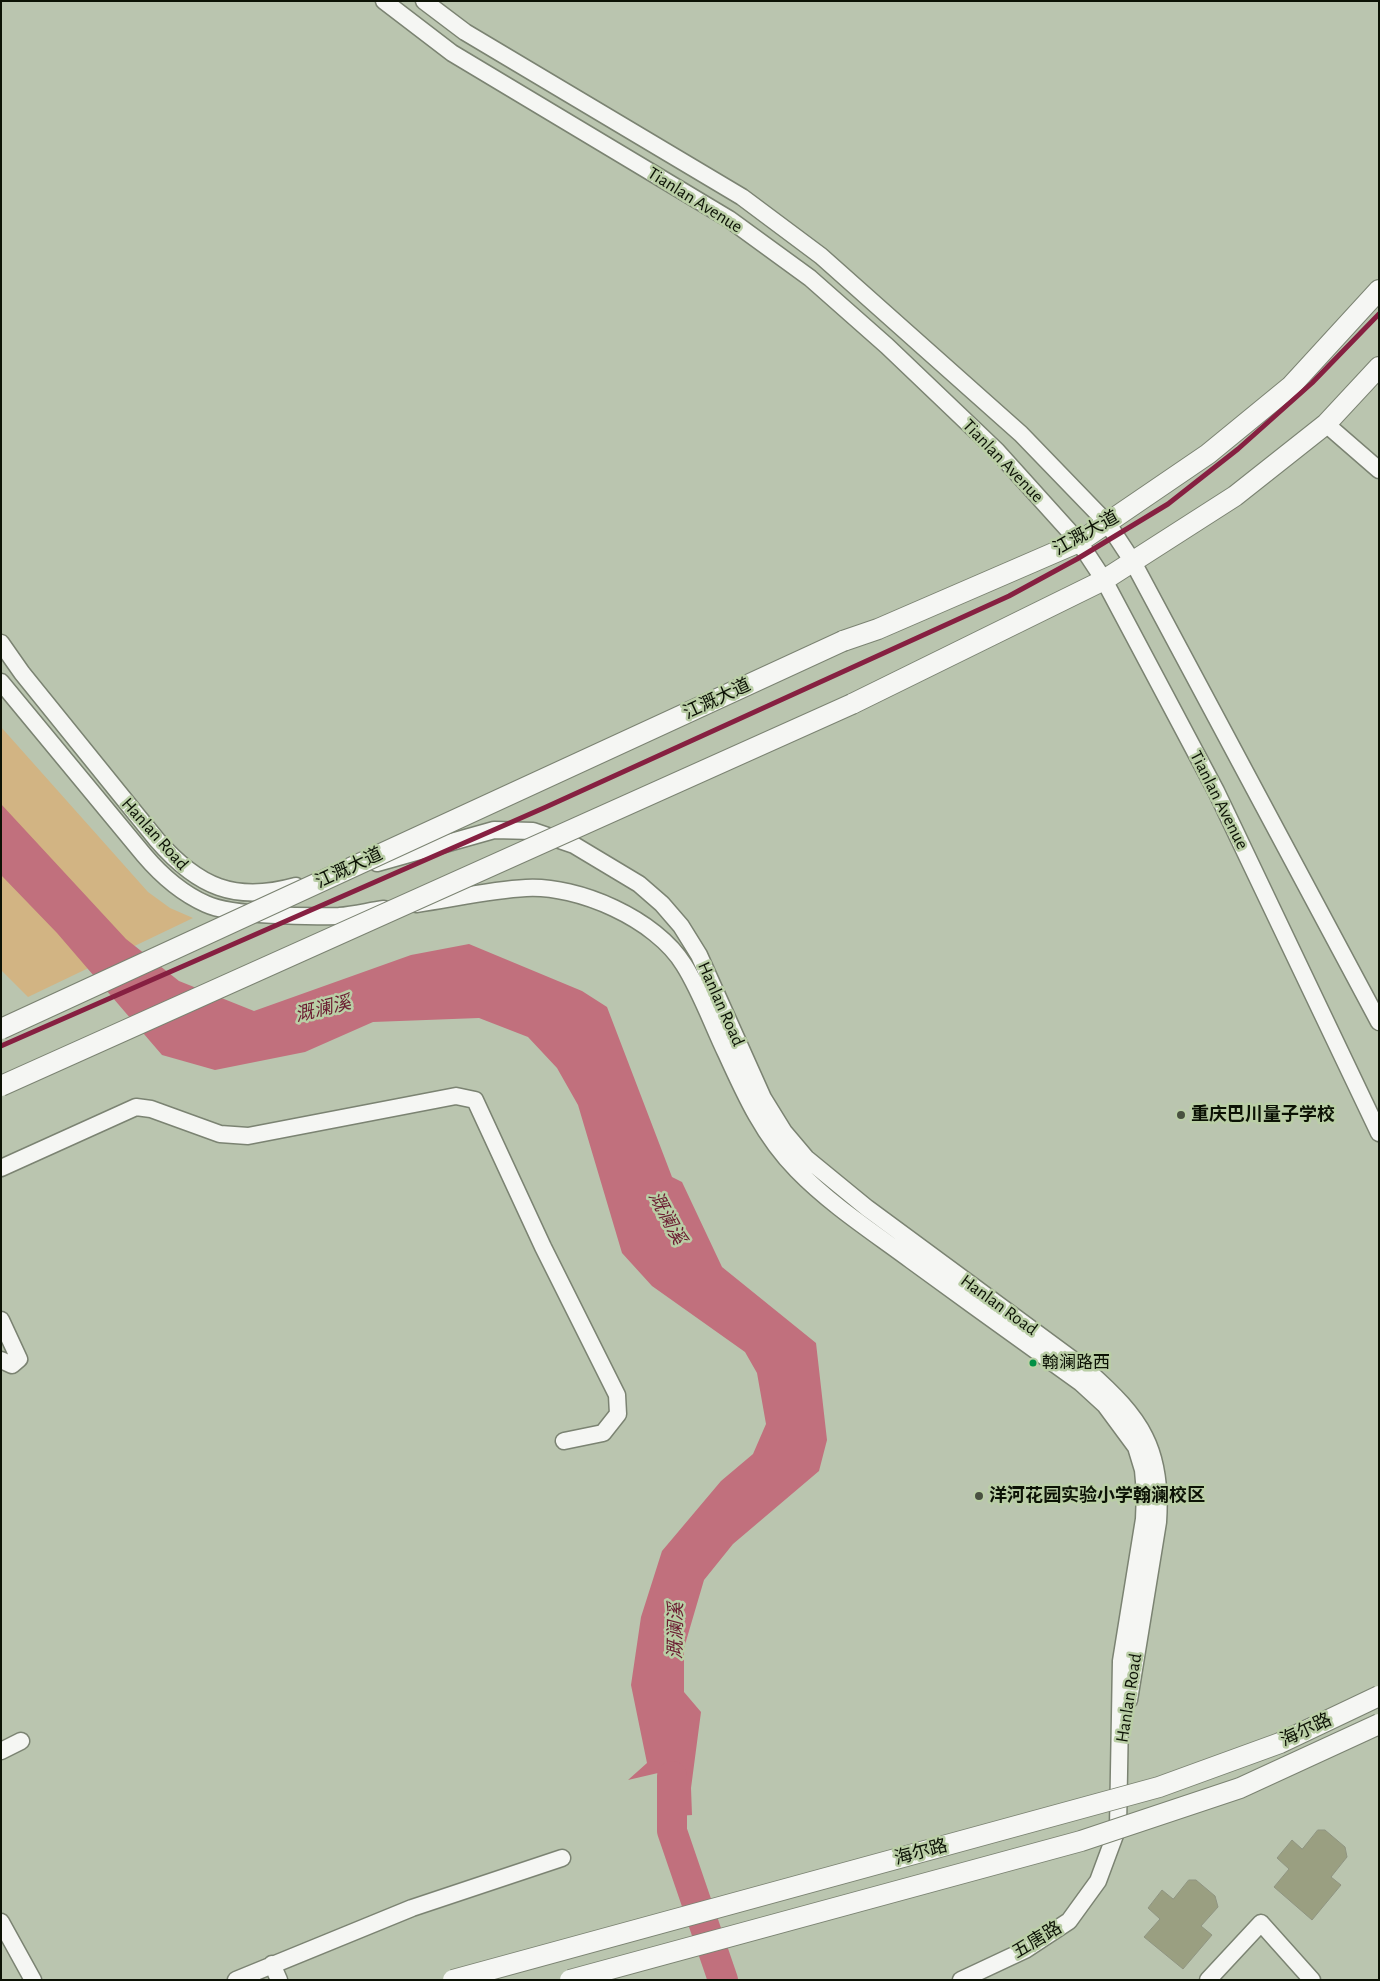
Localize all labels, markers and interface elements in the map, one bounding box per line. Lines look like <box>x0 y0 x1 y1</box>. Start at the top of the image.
street label: Tianlan Avenue <box>644 162 746 238</box>
street label: Tianlan Avenue <box>958 415 1048 507</box>
street label: 江溉大道 <box>1049 506 1123 560</box>
street label: 江溉大道 <box>680 674 754 724</box>
street label: Tianlan Avenue <box>1185 747 1253 853</box>
street label: Hanlan Road <box>117 793 193 875</box>
street label: 江溉大道 <box>312 843 386 893</box>
street label: Hanlan Road <box>693 958 749 1050</box>
water label: 溉澜溪 <box>293 991 353 1027</box>
place label: 重庆巴川量子学校 <box>1191 1104 1335 1126</box>
marker: 重庆巴川量子学校 <box>1175 1109 1187 1121</box>
water label: 溉澜溪 <box>644 1187 690 1249</box>
street label: Hanlan Road <box>956 1270 1042 1340</box>
place label: 翰澜路西 <box>1042 1353 1110 1373</box>
marker: 翰澜路西 <box>1028 1358 1038 1368</box>
place label: 洋河花园实验小学翰澜校区 <box>989 1485 1205 1507</box>
marker: 洋河花园实验小学翰澜校区 <box>973 1490 985 1502</box>
water label: 溉澜溪 <box>664 1602 688 1660</box>
street label: Hanlan Road <box>1111 1652 1147 1744</box>
street label: 海尔路 <box>1277 1709 1335 1751</box>
street label: 海尔路 <box>892 1835 950 1869</box>
street label: 五唐路 <box>1008 1917 1066 1963</box>

